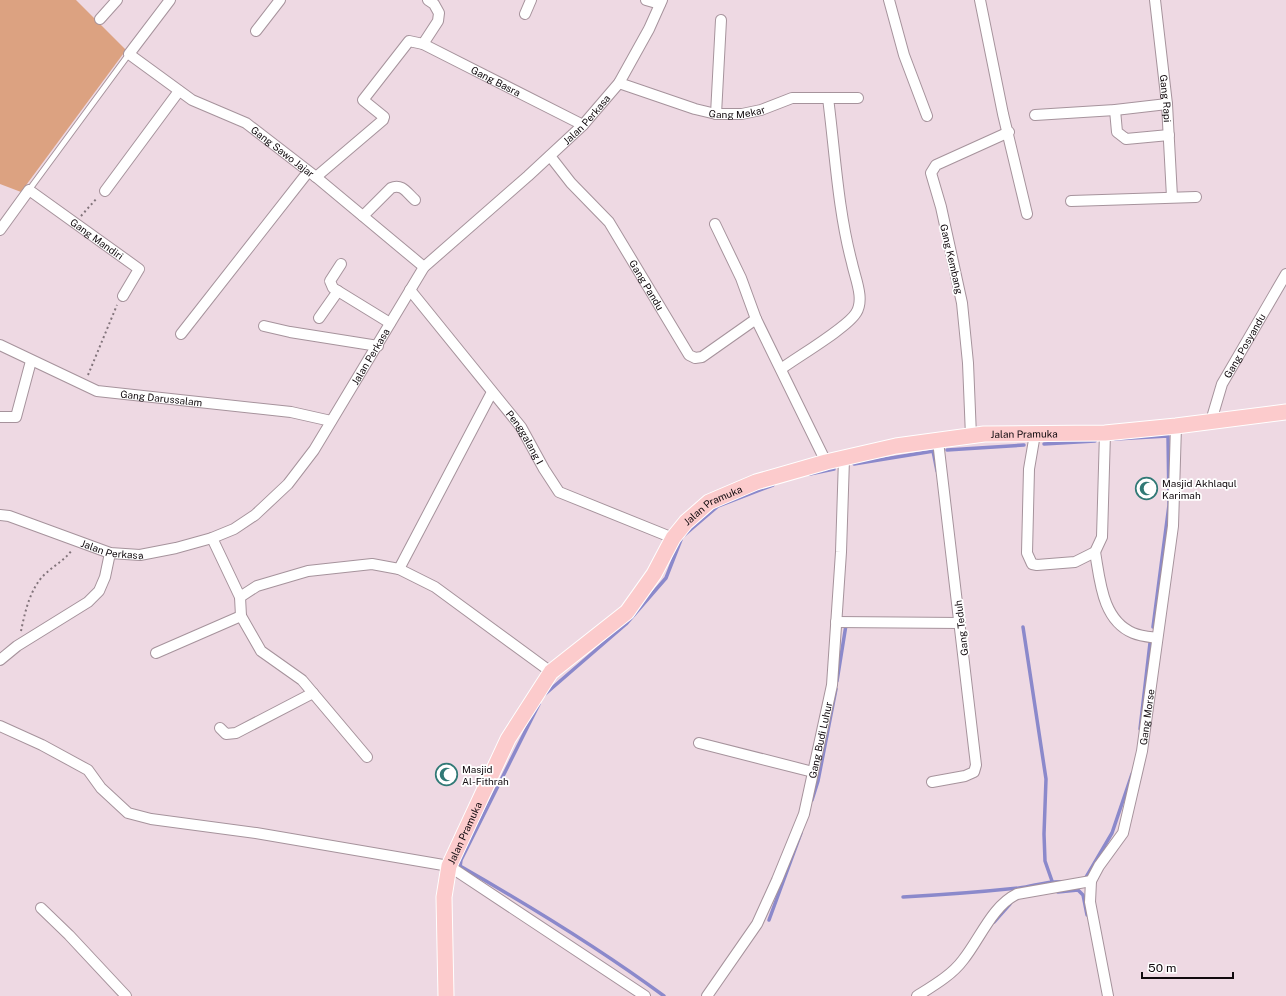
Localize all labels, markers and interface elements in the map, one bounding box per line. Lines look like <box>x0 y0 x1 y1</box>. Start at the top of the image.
street label: Gang Basra <box>469 63 523 98</box>
street label: Gang Rapi <box>1158 74 1174 123</box>
street label: Jalan Perkasa <box>560 92 612 147</box>
street label: Gang Mekar <box>708 103 767 120</box>
street label: Gang Sawo Jajar <box>249 123 317 180</box>
street label: Gang Mandiri <box>68 216 126 262</box>
street label: Gang Kembang <box>938 223 966 295</box>
street label: Gang Pandu <box>627 257 667 312</box>
street label: Gang Posyandu <box>1221 311 1268 380</box>
street label: Jalan Perkasa <box>349 326 392 387</box>
street label: Gang Darussalam <box>120 388 203 408</box>
street label: Penggalang I <box>504 408 546 466</box>
street label: Jalan Pramuka <box>990 427 1058 440</box>
mosque icon: Masjid Akhlaqul Karimah <box>1133 476 1159 502</box>
place label: Masjid Akhlaqul Karimah <box>1162 477 1237 501</box>
street label: Jalan Pramuka <box>681 483 744 528</box>
street label: Jalan Perkasa <box>79 537 144 561</box>
street label: Gang Teduh <box>952 599 970 656</box>
street label: Gang Morse <box>1137 688 1157 746</box>
street label: Gang Budi Luhur <box>806 701 834 779</box>
mosque icon: Masjid Al-Fithrah <box>434 762 460 788</box>
place label: Masjid Al-Fithrah <box>462 763 509 787</box>
street label: Jalan Pramuka <box>445 800 484 866</box>
scale bar <box>1142 954 1233 980</box>
text: 50 m <box>1148 961 1176 975</box>

